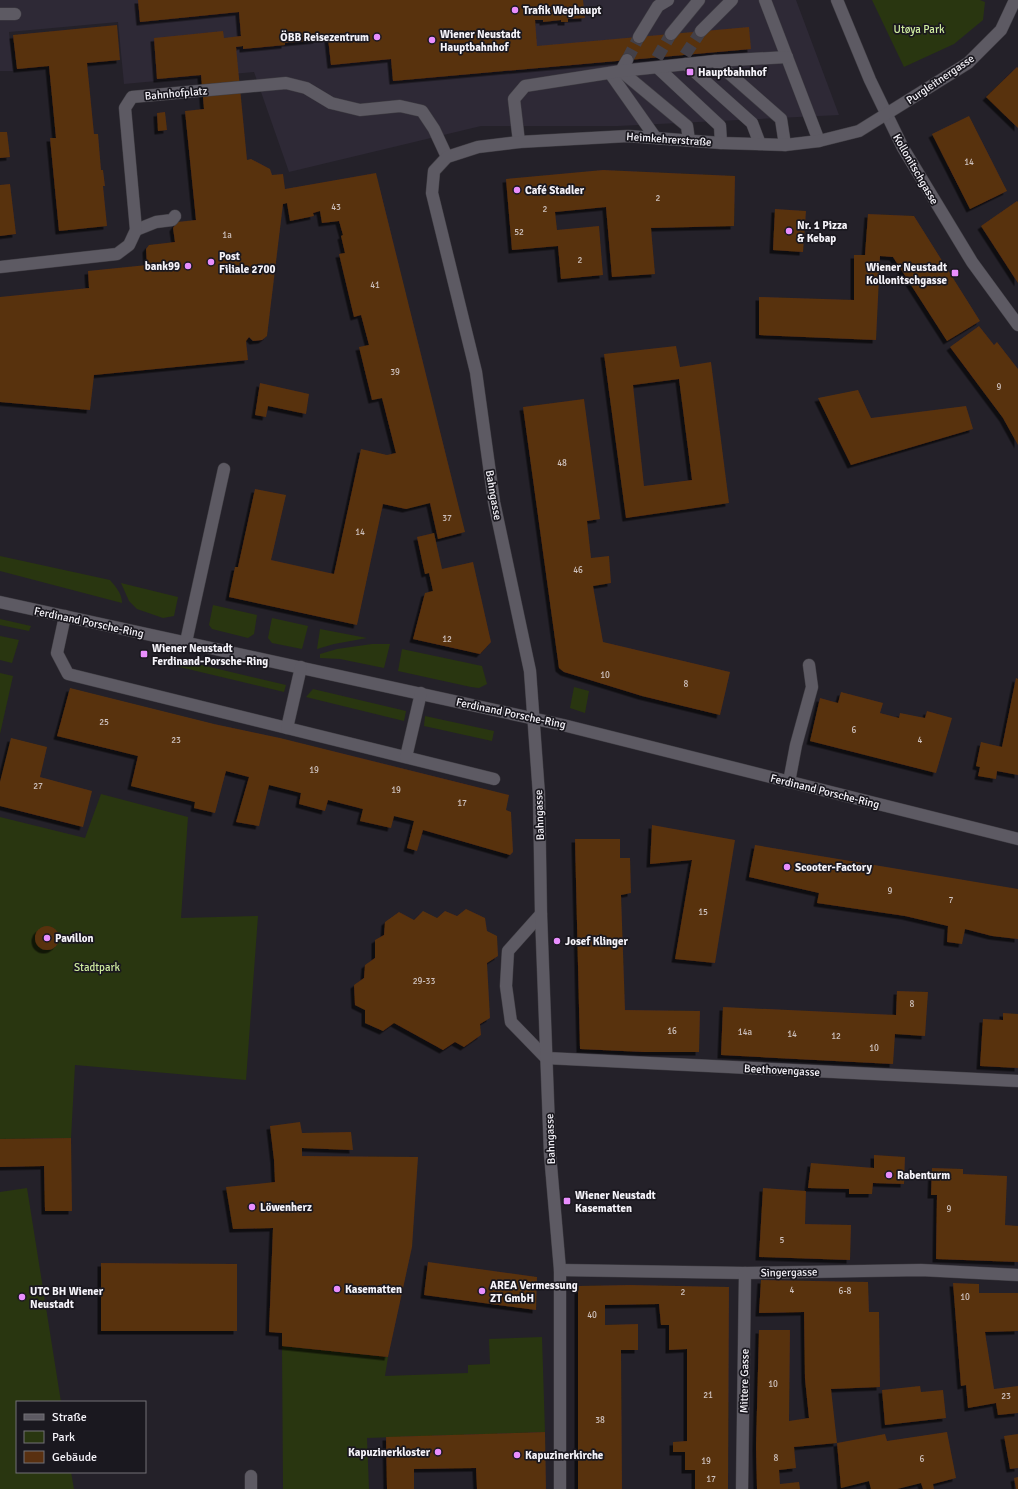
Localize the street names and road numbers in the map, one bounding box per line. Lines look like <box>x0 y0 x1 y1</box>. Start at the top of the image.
street label: Purgleitnergasse <box>904 52 977 107</box>
street label: Bahnhofplatz <box>144 84 208 103</box>
street label: Heimkehrerstraße <box>626 130 712 149</box>
street label: Kollonitschgasse <box>890 132 941 207</box>
street label: Bahngasse <box>483 469 504 521</box>
street label: Ferdinand Porsche-Ring <box>33 604 145 641</box>
street label: Ferdinand Porsche-Ring <box>455 695 567 732</box>
street label: Ferdinand Porsche-Ring <box>769 772 881 811</box>
street label: Bahngasse <box>532 789 547 841</box>
street label: Beethovengasse <box>744 1062 820 1079</box>
street label: Bahngasse <box>543 1113 558 1165</box>
street label: Singergasse <box>760 1266 818 1279</box>
street label: Mittere Gasse <box>737 1349 752 1413</box>

